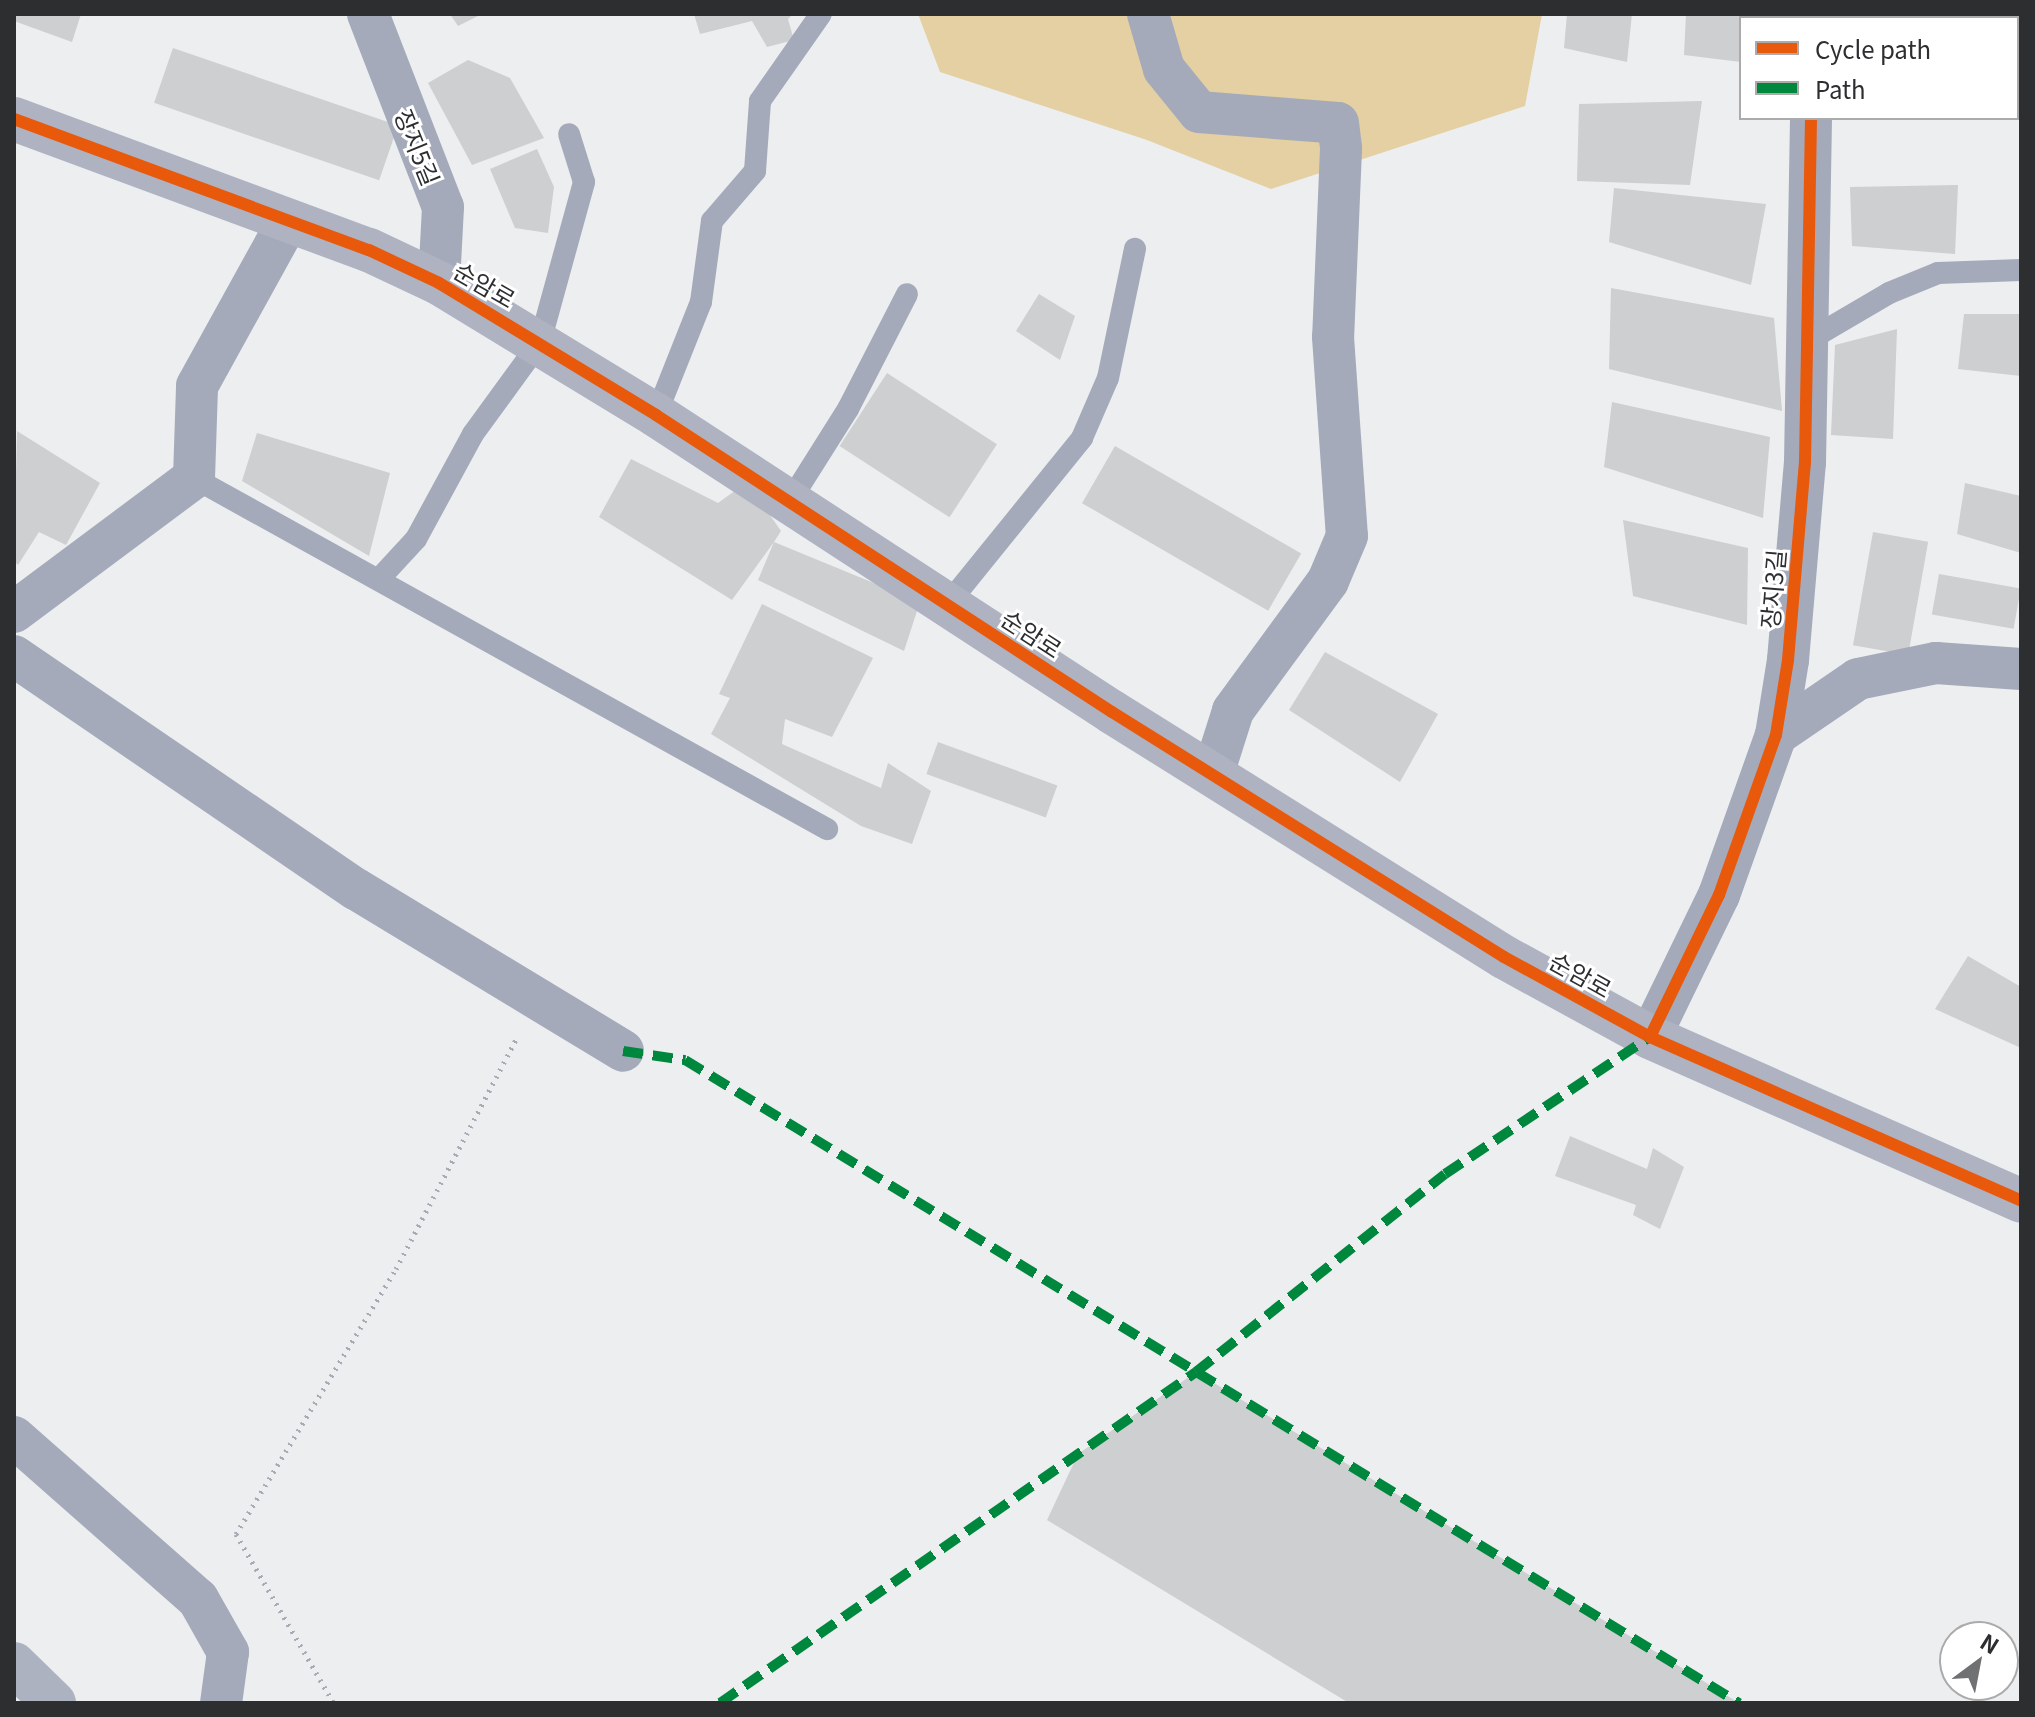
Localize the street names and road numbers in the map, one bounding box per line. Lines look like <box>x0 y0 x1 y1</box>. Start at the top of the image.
street label: 장지5길 <box>390 105 446 189</box>
street label: 순암로 <box>449 255 521 313</box>
street label: 장지3길 <box>1754 548 1790 630</box>
street label: 순암로 <box>996 603 1068 663</box>
street label: 순암로 <box>1545 945 1617 1003</box>

